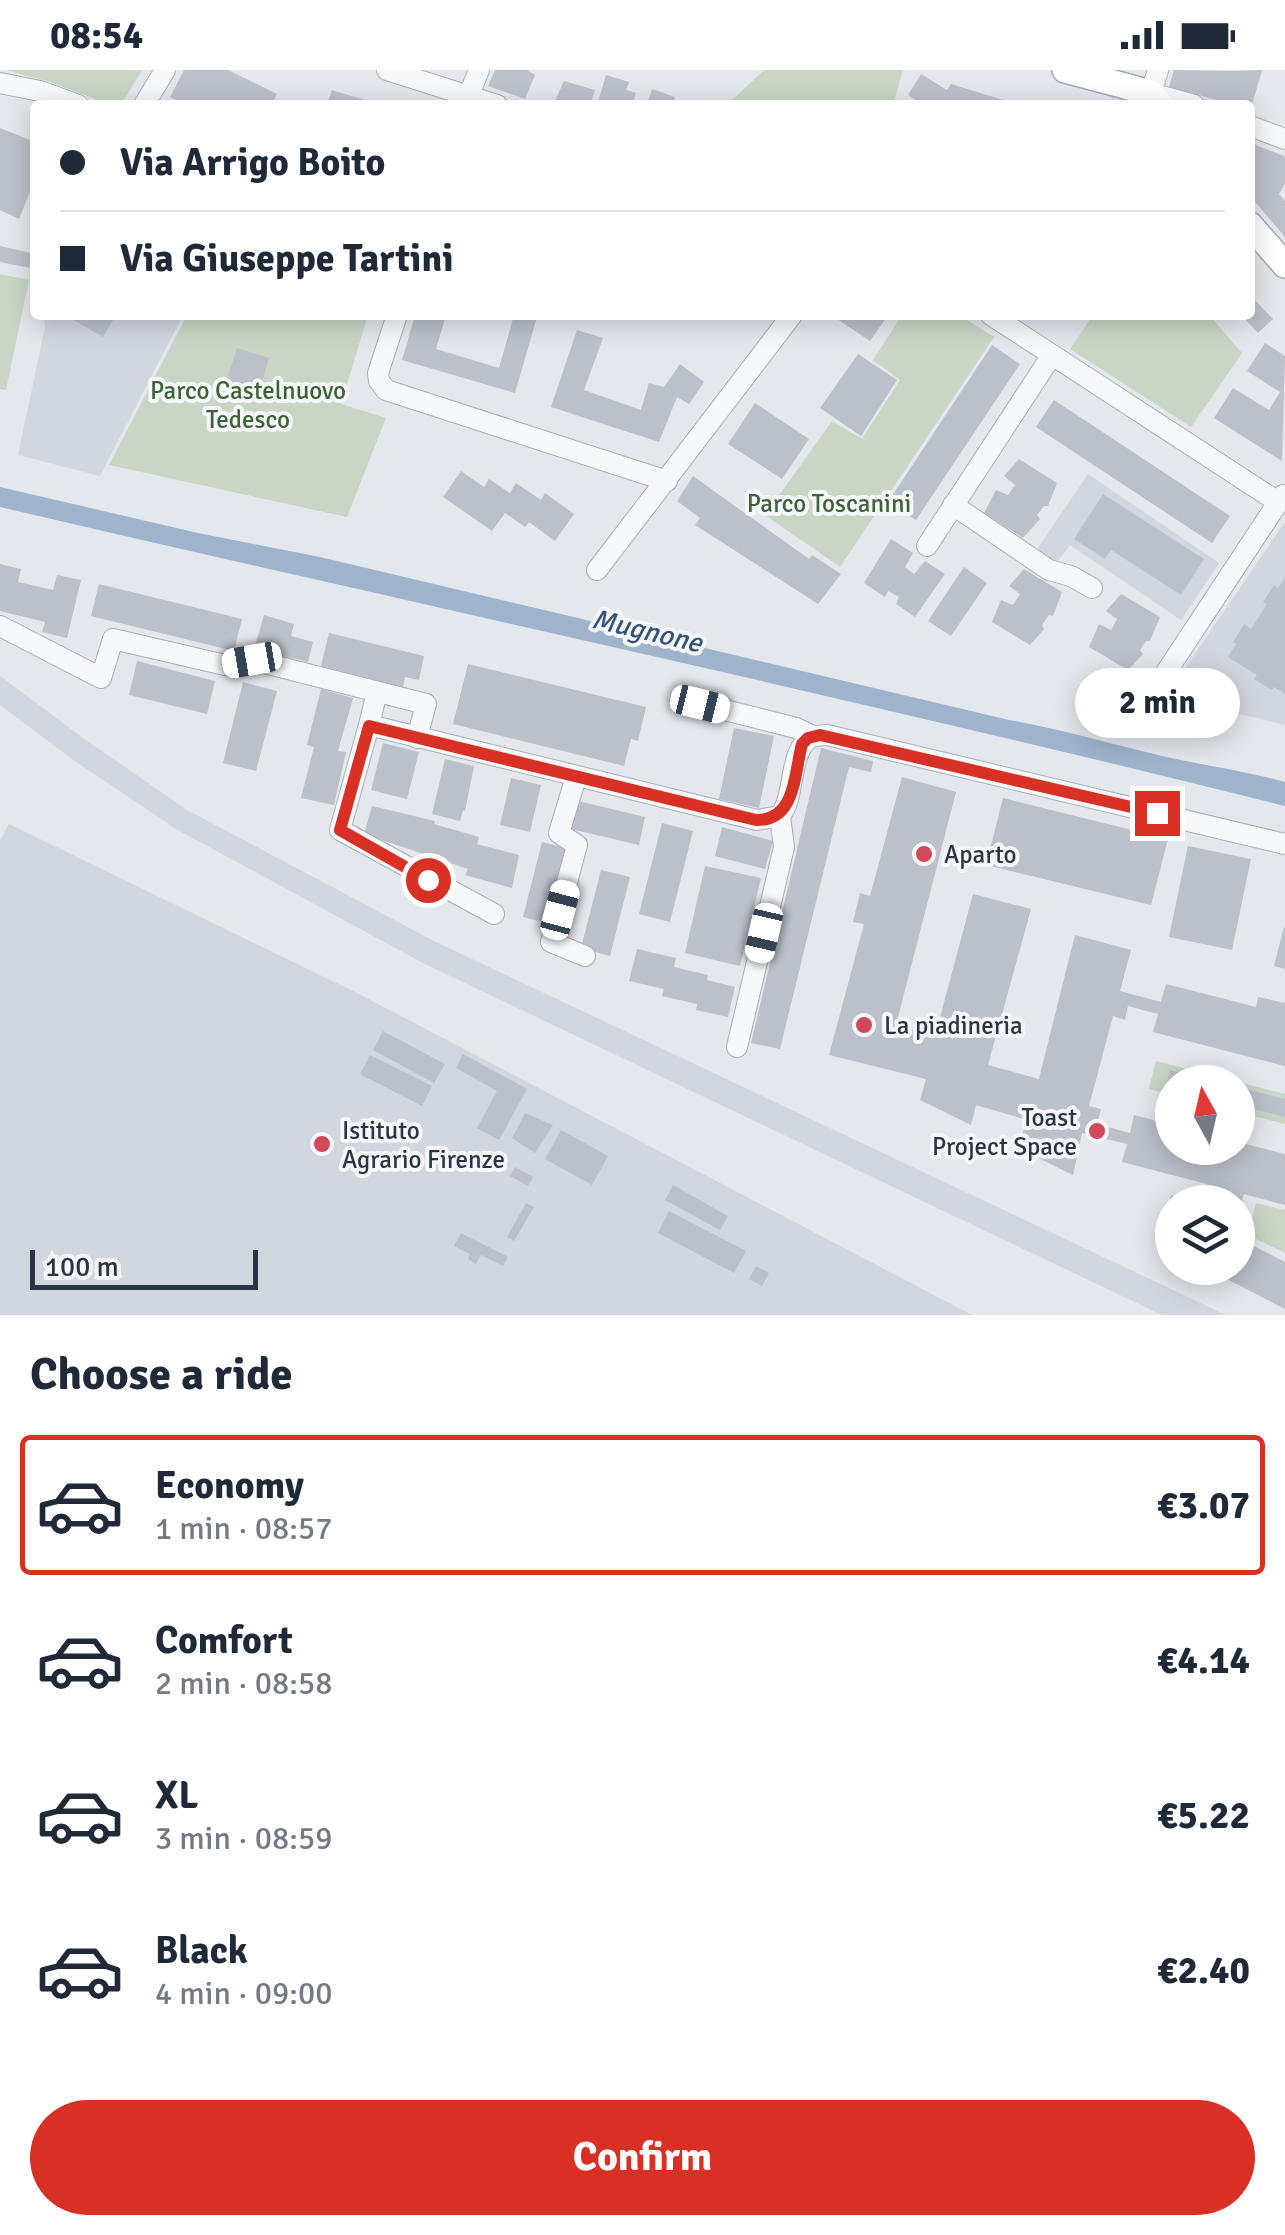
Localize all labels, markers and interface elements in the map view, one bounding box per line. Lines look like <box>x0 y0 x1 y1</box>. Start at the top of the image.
text: 08:54 <box>50 12 143 59</box>
text: Via Arrigo Boito <box>120 139 385 186</box>
text: Via Giuseppe Tartini <box>120 235 454 282</box>
park label: Parco Castelnuovo Tedesco <box>150 375 346 435</box>
park label: Parco Toscanini <box>747 488 911 519</box>
water label: Mugnone <box>589 602 707 661</box>
car <box>220 640 284 680</box>
callout: 2 min <box>1074 668 1240 738</box>
car <box>667 682 733 726</box>
text: 2 min <box>1119 683 1196 722</box>
route end <box>1135 791 1180 836</box>
place label: Aparto <box>944 839 1016 870</box>
marker: Aparto <box>913 843 935 865</box>
route start <box>406 858 451 903</box>
car <box>538 877 582 943</box>
car <box>743 900 785 966</box>
place label: La piadineria <box>884 1010 1023 1041</box>
marker: La piadineria <box>853 1014 875 1036</box>
north arrow <box>1155 1065 1255 1165</box>
map controls <box>1155 1065 1255 1285</box>
place label: Toast Project Space <box>932 1102 1077 1162</box>
place label: Istituto Agrario Firenze <box>342 1115 505 1175</box>
marker: Toast Project Space <box>1086 1120 1108 1142</box>
marker: Istituto Agrario Firenze <box>311 1133 333 1155</box>
button: layers <box>1155 1185 1255 1285</box>
scale bar <box>30 1245 258 1290</box>
text: 100 m <box>45 1250 119 1284</box>
text: Choose a ride <box>30 1347 293 1402</box>
icon: car <box>35 1460 125 1550</box>
text: Economy <box>155 1462 304 1509</box>
text: €3.07 <box>1157 1482 1250 1529</box>
text: 1 min · 08:57 <box>155 1509 333 1548</box>
icon: car <box>35 1615 125 1705</box>
text: Comfort <box>155 1617 293 1664</box>
text: €4.14 <box>1157 1637 1250 1684</box>
text: 2 min · 08:58 <box>155 1664 333 1703</box>
icon: car <box>35 1770 125 1860</box>
text: XL <box>155 1772 198 1819</box>
text: €5.22 <box>1157 1792 1250 1839</box>
text: 3 min · 08:59 <box>155 1819 333 1858</box>
icon: car <box>35 1925 125 2015</box>
text: Black <box>155 1927 248 1974</box>
text: €2.40 <box>1157 1947 1250 1994</box>
text: 4 min · 09:00 <box>155 1974 333 2013</box>
button: Confirm <box>30 2100 1255 2215</box>

